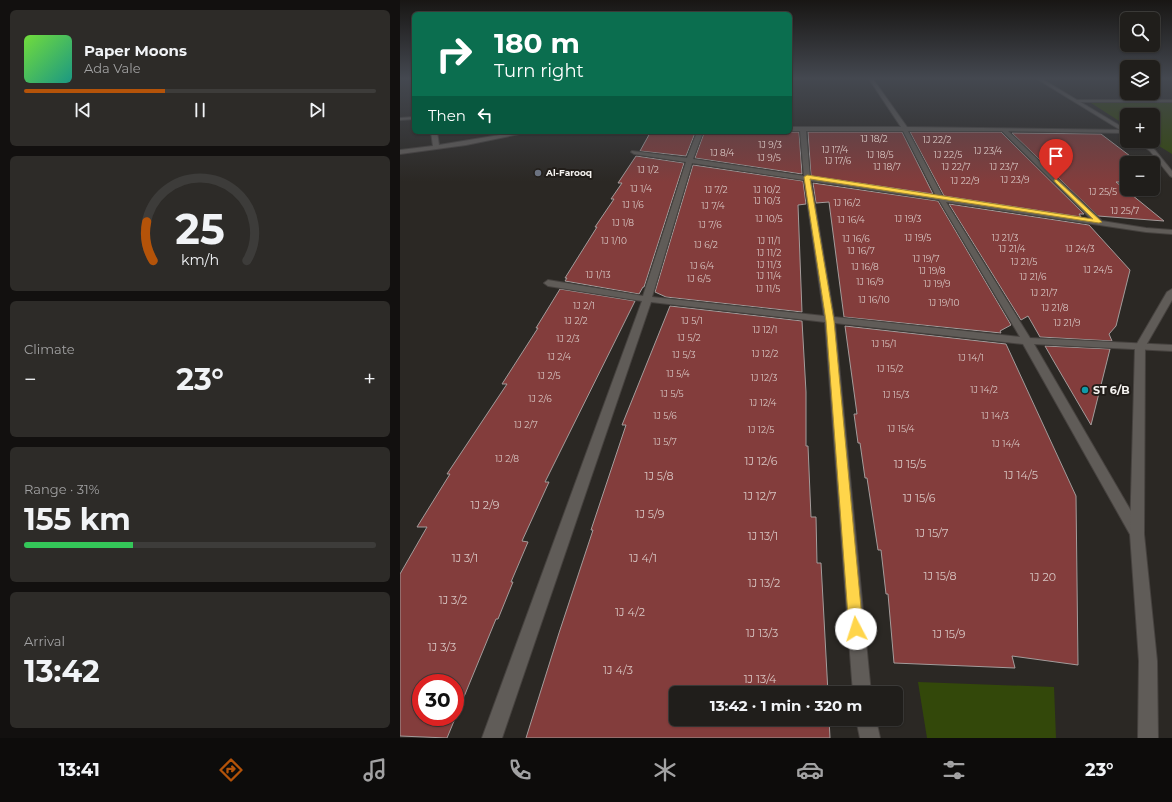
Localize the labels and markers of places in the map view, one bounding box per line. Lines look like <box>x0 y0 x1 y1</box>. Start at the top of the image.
pin <box>1039 139 1073 180</box>
place label: Al-Farooq <box>545 167 592 178</box>
marker: Al-Farooq <box>533 168 543 178</box>
place label: ST 6/B <box>1093 383 1130 397</box>
marker: ST 6/B <box>1080 385 1090 395</box>

